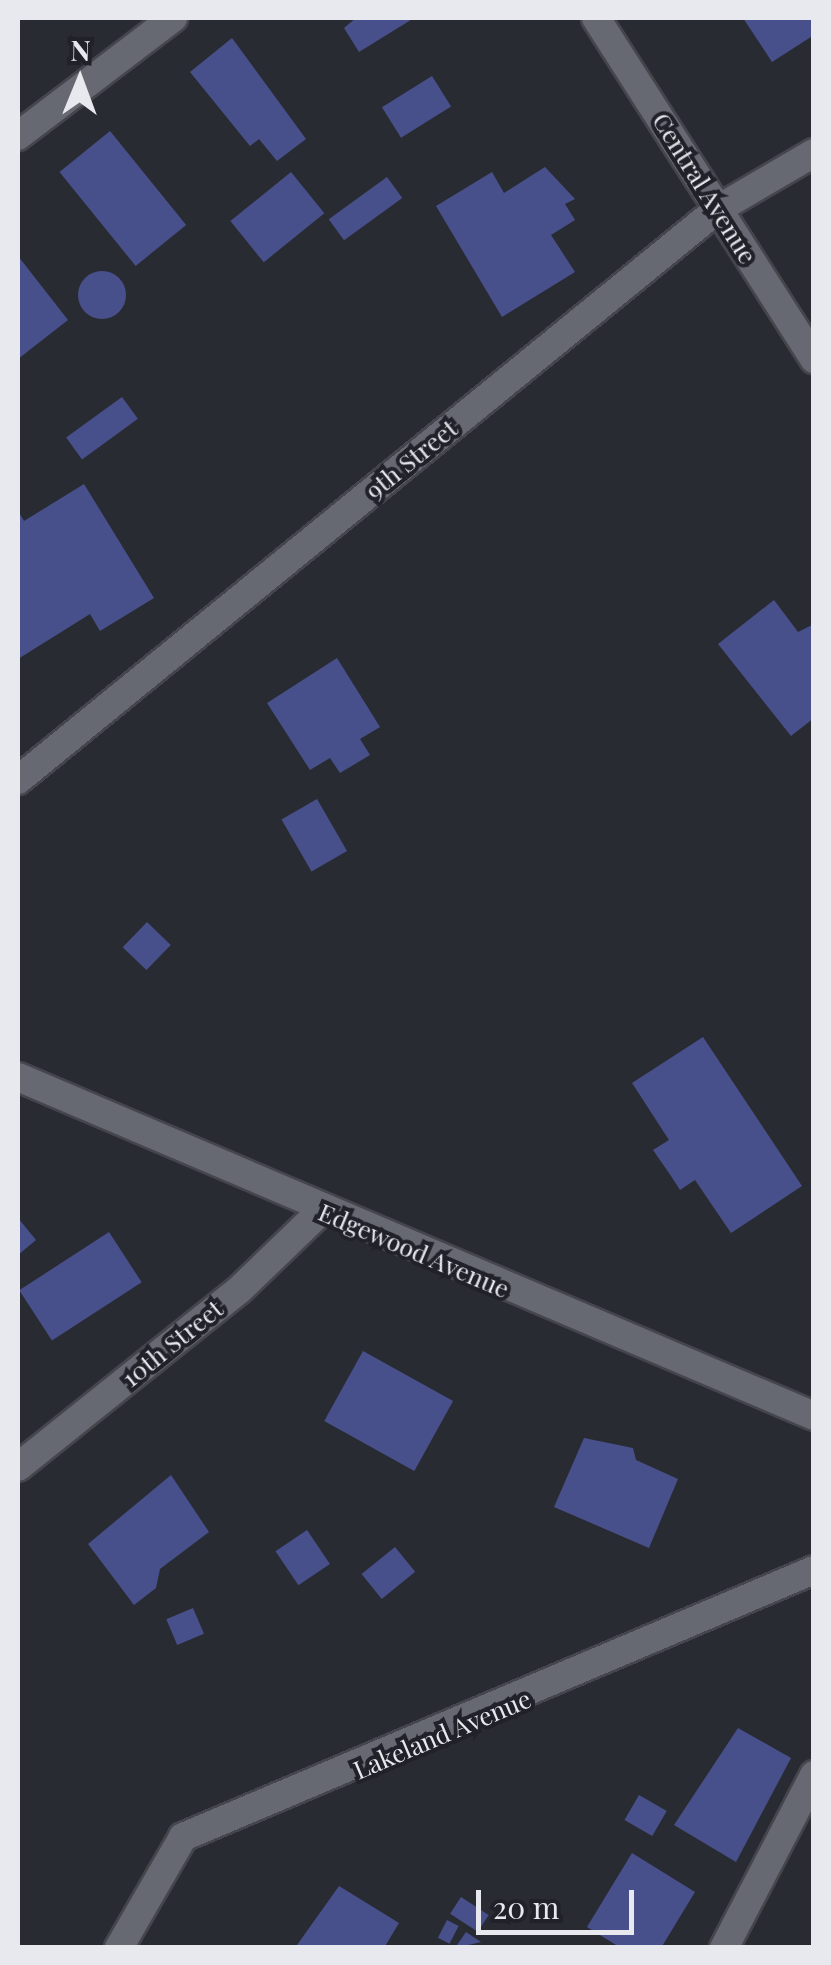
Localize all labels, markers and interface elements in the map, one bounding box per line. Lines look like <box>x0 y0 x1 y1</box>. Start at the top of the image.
north arrow <box>30 30 130 130</box>
text: N <box>70 31 91 68</box>
street label: Central Avenue <box>646 107 764 269</box>
street label: 9th Street <box>359 413 463 505</box>
street label: Edgewood Avenue <box>314 1196 514 1304</box>
street label: 10th Street <box>115 1293 229 1393</box>
street label: Lakeland Avenue <box>348 1683 536 1785</box>
scale bar <box>481 1870 638 1932</box>
text: 20 m <box>493 1887 559 1927</box>

